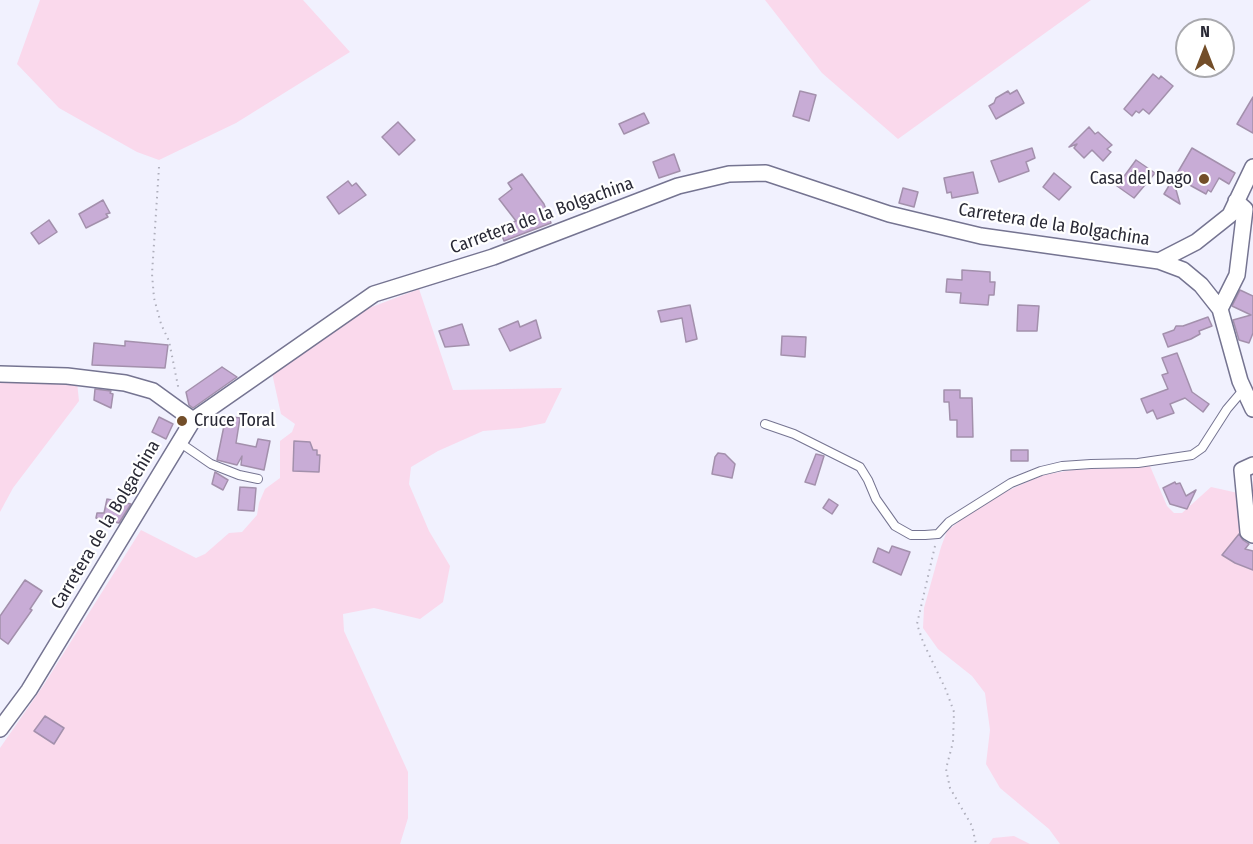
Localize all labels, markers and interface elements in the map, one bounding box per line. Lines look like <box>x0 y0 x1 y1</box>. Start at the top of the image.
north arrow <box>1175 18 1235 78</box>
text: N <box>1200 22 1210 41</box>
place label: Casa del Dago <box>1090 168 1192 190</box>
marker: Casa del Dago <box>1197 172 1211 186</box>
street label: Carretera de la Bolgachina <box>447 173 637 259</box>
street label: Carretera de la Bolgachina <box>957 199 1151 251</box>
place label: Cruce Toral <box>194 410 275 432</box>
marker: Cruce Toral <box>175 414 189 428</box>
street label: Carretera de la Bolgachina <box>47 436 165 614</box>

